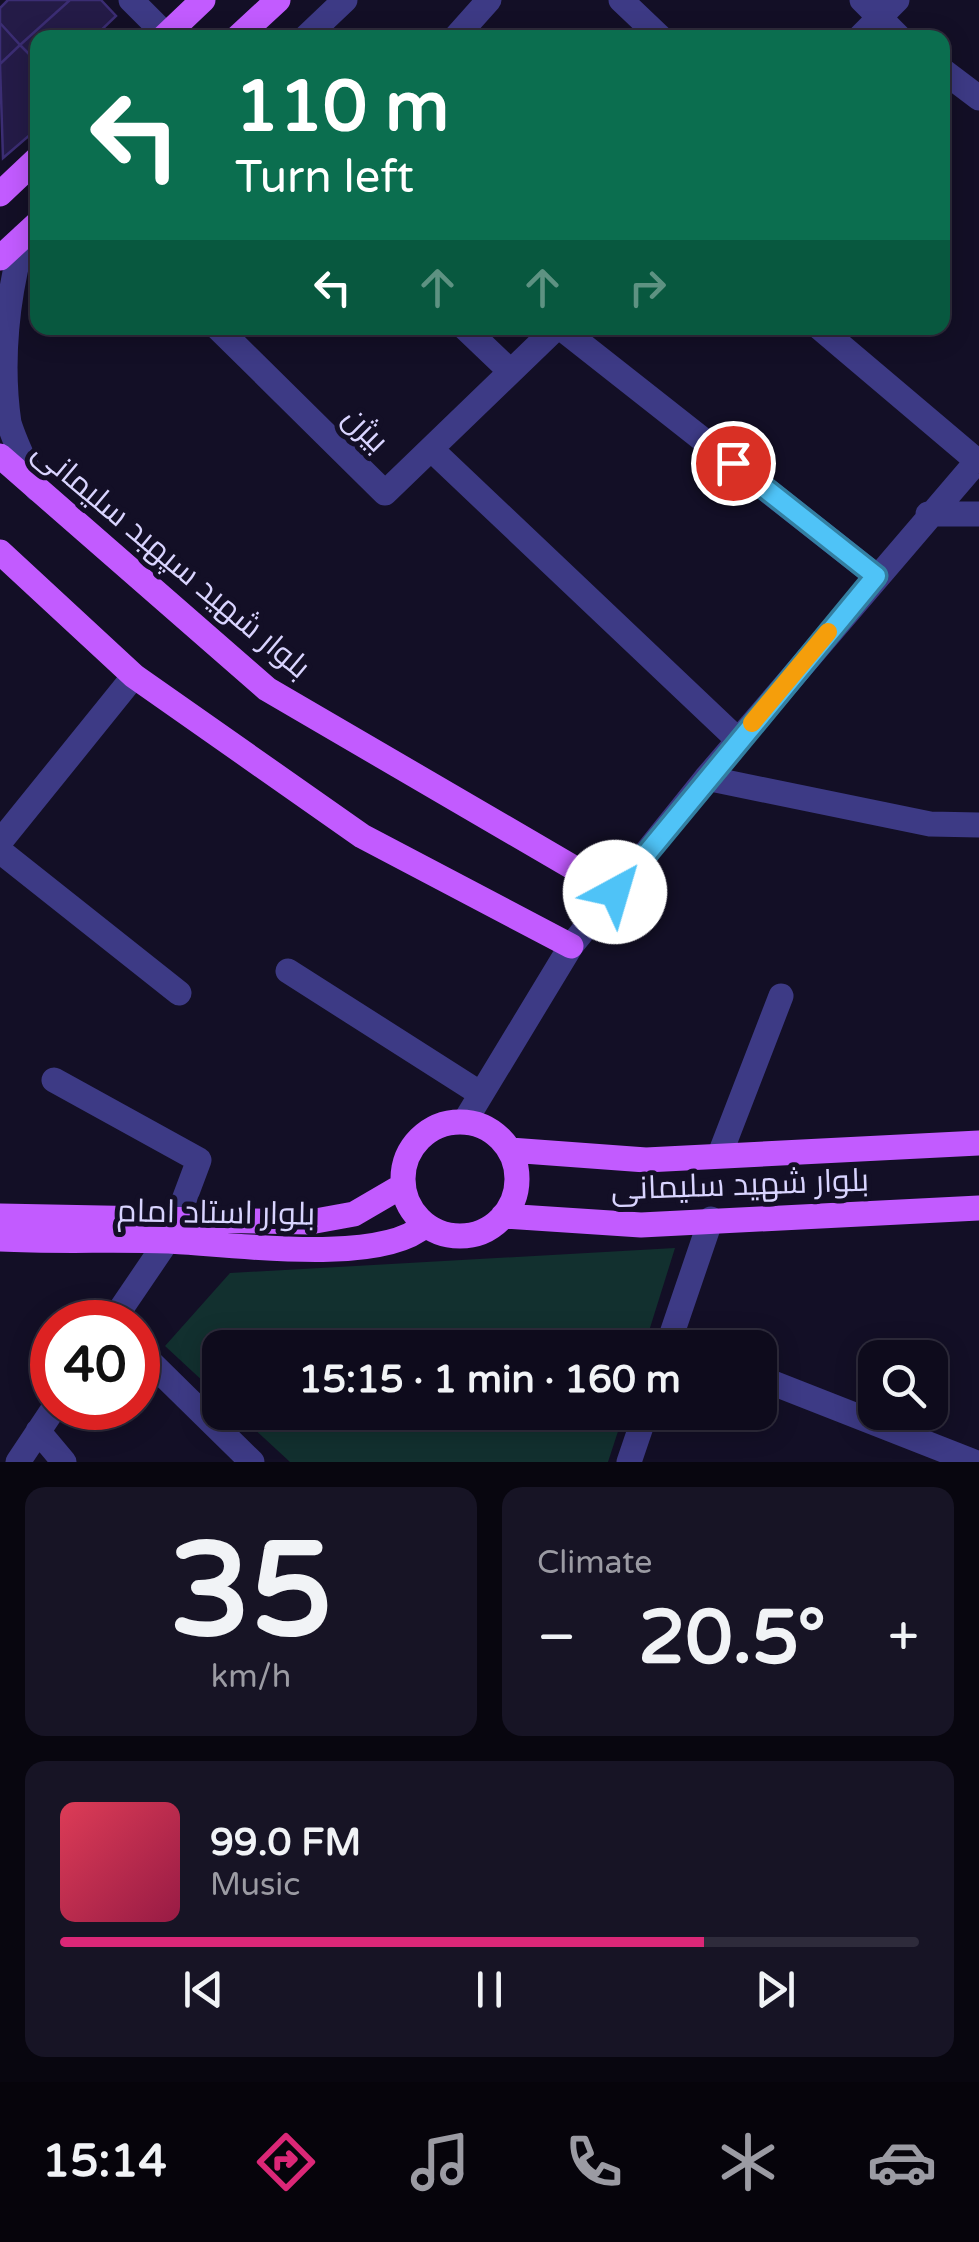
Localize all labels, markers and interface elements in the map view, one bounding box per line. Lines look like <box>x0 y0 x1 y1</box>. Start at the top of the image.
text: 110 m <box>235 66 449 150</box>
icon: left <box>70 70 200 200</box>
text: Turn left <box>235 151 414 205</box>
icon: left <box>305 260 360 315</box>
icon: ahead <box>410 260 465 315</box>
icon: ahead <box>515 260 570 315</box>
icon: right <box>620 260 675 315</box>
street label: بیژن <box>335 399 396 460</box>
pin <box>691 421 776 506</box>
street label: بلوار شهید سپهبد سلیمانی <box>25 433 318 687</box>
icon: arrive <box>706 436 761 491</box>
position arrow <box>563 840 667 944</box>
street label: بلوار شهید سلیمانی <box>610 1162 870 1208</box>
street label: بلوار استاد امام <box>116 1192 316 1236</box>
speed limit sign: 40 <box>30 1300 160 1430</box>
map controls <box>858 1340 948 1430</box>
button: search <box>858 1340 948 1430</box>
text: 15:15 · 1 min · 160 m <box>298 1357 681 1403</box>
text: 35 <box>169 1515 333 1671</box>
text: Climate <box>537 1544 652 1582</box>
text: 20.5° <box>638 1593 826 1683</box>
text: − <box>537 1605 576 1671</box>
text: + <box>888 1605 919 1671</box>
text: km/h <box>211 1658 291 1696</box>
text: 99.0 FM <box>210 1820 361 1866</box>
text: Music <box>210 1866 300 1904</box>
icon: previous <box>176 1962 231 2017</box>
icon: pause <box>462 1962 517 2017</box>
icon: next <box>748 1962 803 2017</box>
icon: directions <box>251 2127 321 2197</box>
icon: music <box>405 2127 475 2197</box>
icon: phone <box>559 2127 629 2197</box>
icon: climate <box>713 2127 783 2197</box>
icon: car <box>867 2127 937 2197</box>
text: 15:14 <box>42 2135 167 2189</box>

